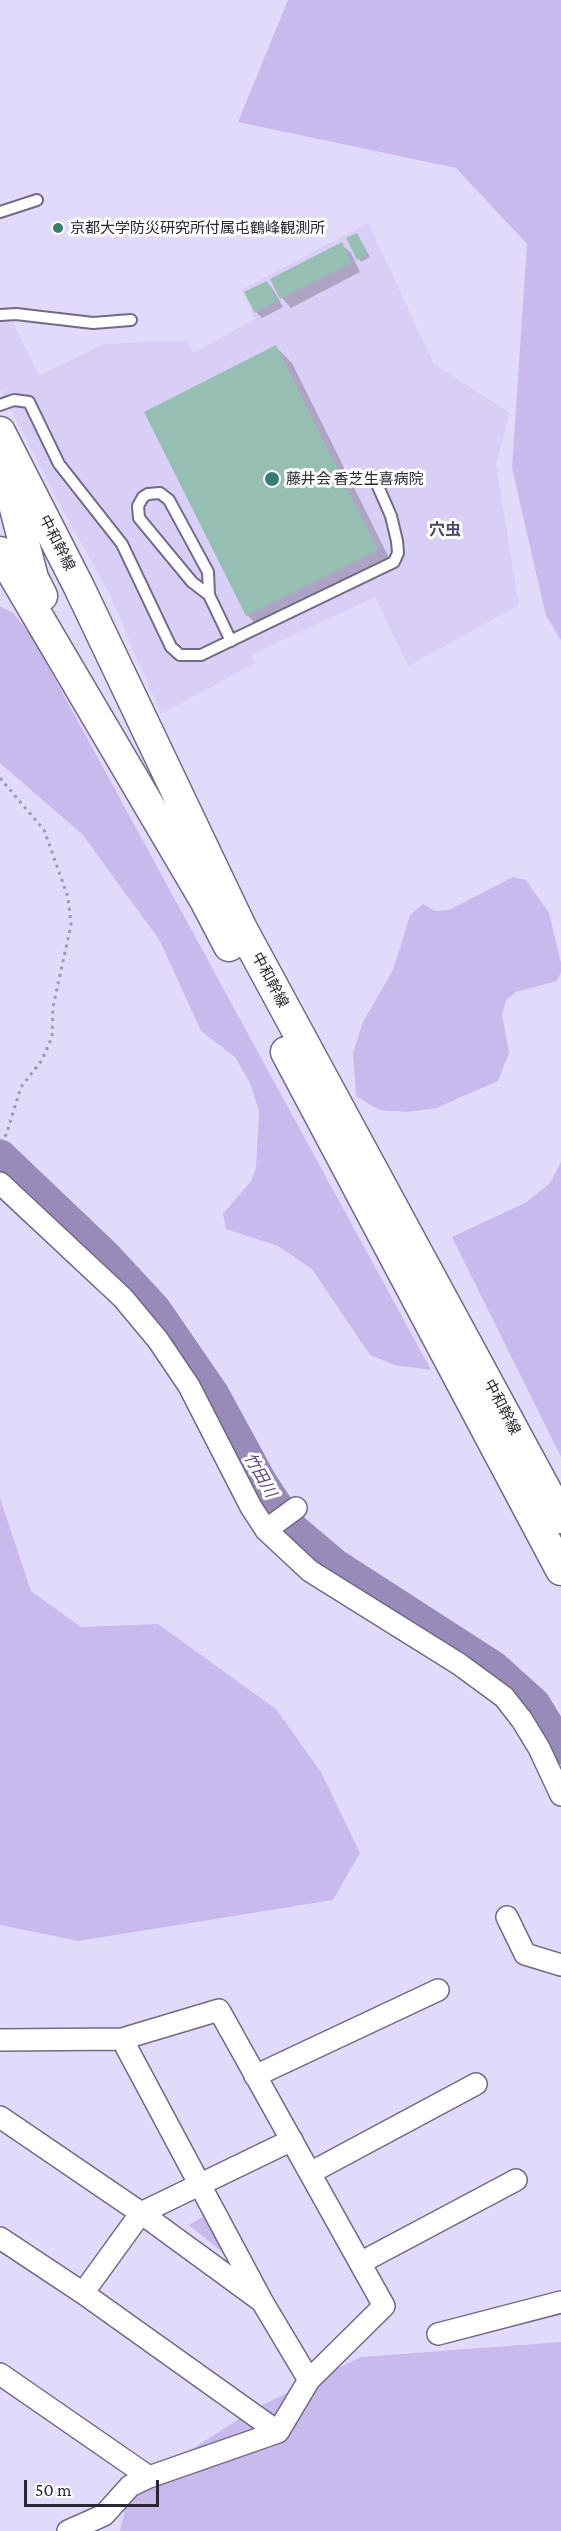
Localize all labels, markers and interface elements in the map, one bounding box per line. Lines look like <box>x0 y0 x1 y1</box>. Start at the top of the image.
place label: 京都大学防災研究所付属屯鶴峰観測所 <box>70 219 325 237</box>
marker: 京都大学防災研究所付属屯鶴峰観測所 <box>51 221 65 235</box>
marker: 藤井会 香芝生喜病院 <box>263 470 281 488</box>
place label: 藤井会 香芝生喜病院 <box>286 470 424 488</box>
street label: 中和幹線 <box>35 512 79 574</box>
district label: 穴虫 <box>429 520 461 540</box>
street label: 中和幹線 <box>248 949 292 1011</box>
street label: 中和幹線 <box>480 1376 524 1438</box>
water label: 竹田川 <box>240 1449 280 1501</box>
scale bar <box>27 2468 162 2506</box>
text: 50 m <box>35 2480 72 2500</box>

